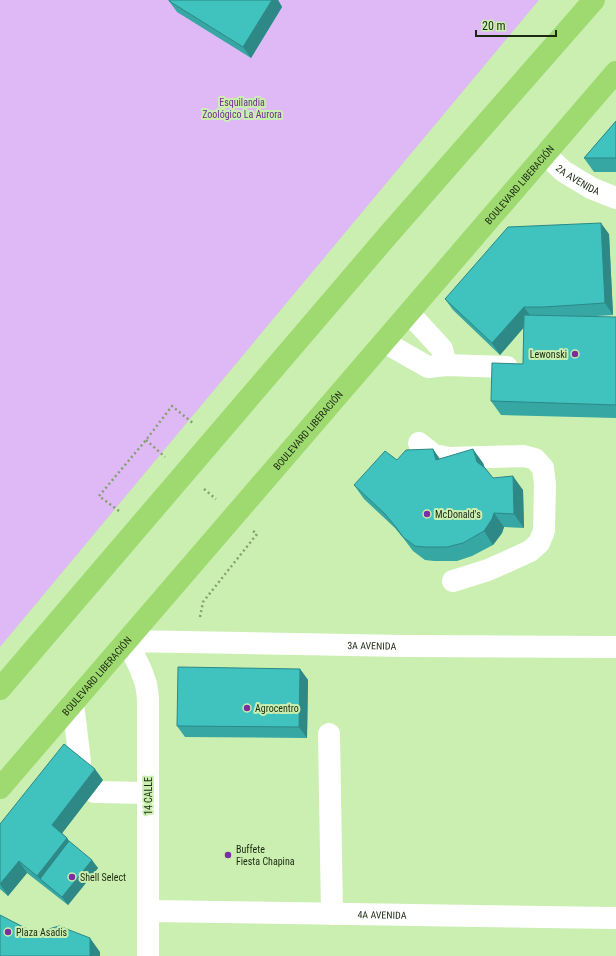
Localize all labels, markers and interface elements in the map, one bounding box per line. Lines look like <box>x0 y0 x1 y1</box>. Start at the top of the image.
scale bar <box>476 12 556 38</box>
text: 20 m <box>482 19 506 33</box>
park label: Esquilandia Zoológico La Aurora <box>202 97 282 120</box>
street label: BOULEVARD LIBERACIÓN <box>482 143 556 226</box>
street label: 2A AVENIDA <box>554 162 602 197</box>
place label: Lewonski <box>530 349 567 360</box>
marker: Lewonski <box>570 349 580 359</box>
street label: BOULEVARD LIBERACIÓN <box>271 389 345 472</box>
marker: McDonald's <box>422 509 432 519</box>
place label: McDonald's <box>435 509 481 520</box>
street label: BOULEVARD LIBERACIÓN <box>60 634 133 717</box>
street label: 3A AVENIDA <box>347 639 397 651</box>
marker: Agrocentro <box>242 703 252 713</box>
place label: Agrocentro <box>255 703 299 714</box>
street label: 14 CALLE <box>143 777 154 815</box>
place label: Buffete Fiesta Chapina <box>236 844 295 867</box>
marker: Buffete Fiesta Chapina <box>223 850 233 860</box>
marker: Shell Select <box>67 872 77 882</box>
place label: Shell Select <box>80 872 126 883</box>
street label: 4A AVENIDA <box>357 909 407 920</box>
marker: Plaza Asadis <box>3 927 13 937</box>
place label: Plaza Asadis <box>16 927 67 938</box>

